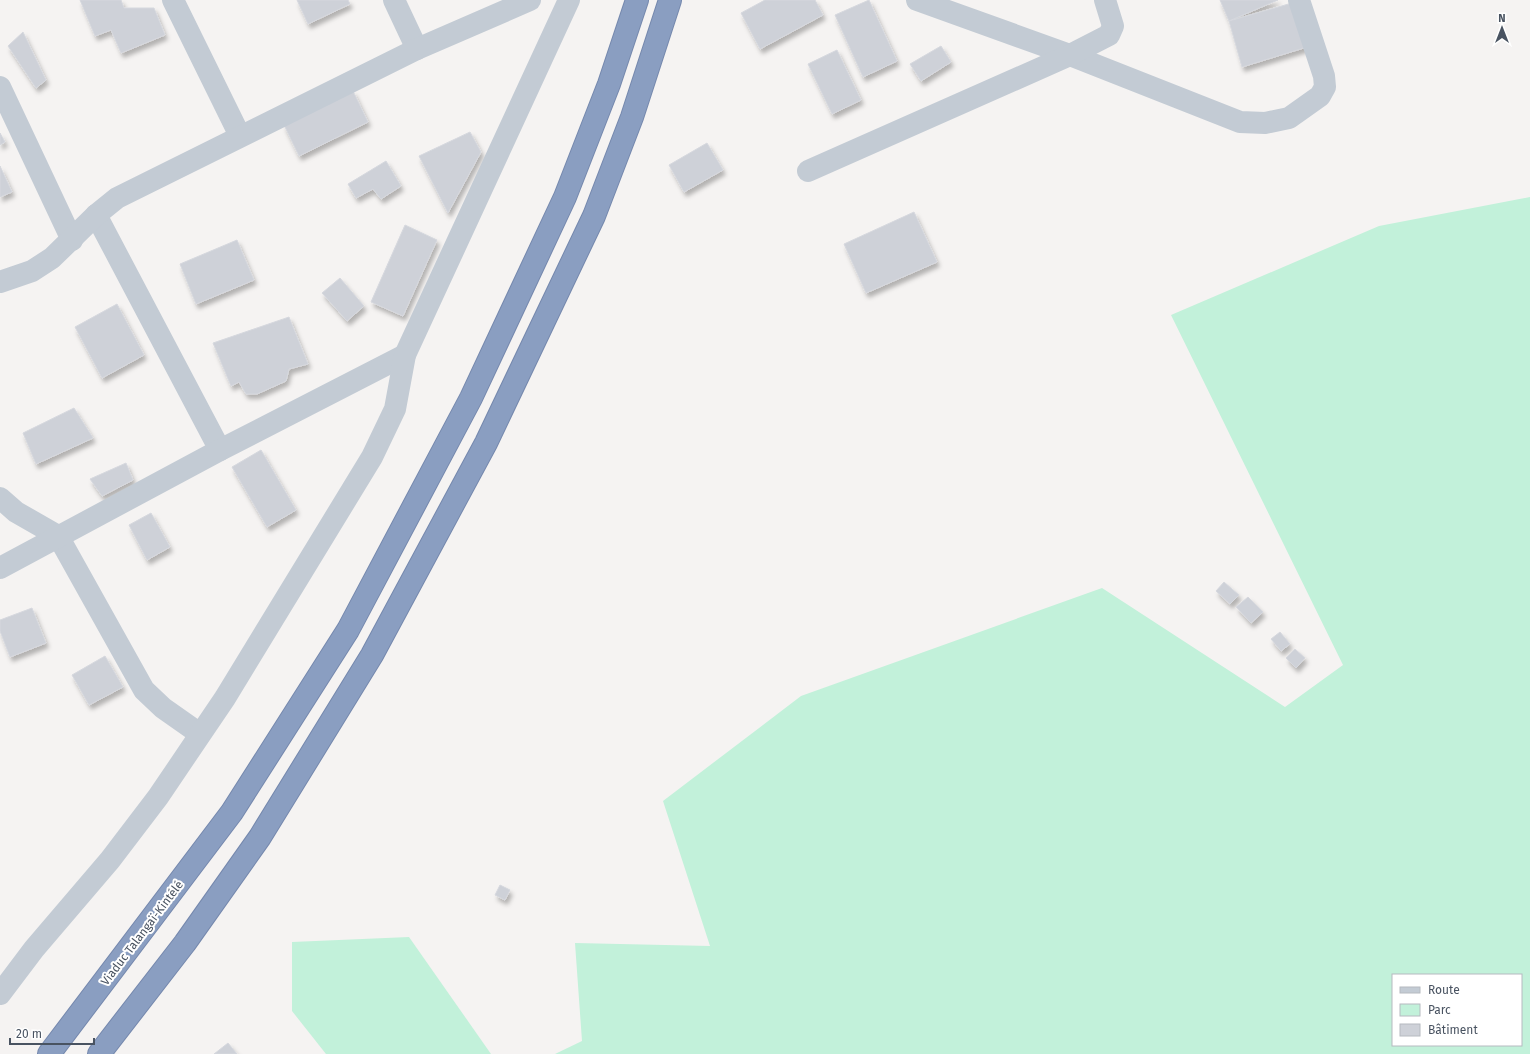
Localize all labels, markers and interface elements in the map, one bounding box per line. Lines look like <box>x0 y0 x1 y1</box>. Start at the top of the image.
north arrow <box>1482 8 1522 48</box>
text: N <box>1498 12 1506 25</box>
street label: Viaduc Talangaï-Kintélé <box>98 878 186 988</box>
legend <box>1392 974 1522 1046</box>
text: Route <box>1428 983 1460 997</box>
text: Parc <box>1428 1003 1451 1017</box>
scale bar <box>10 1020 94 1046</box>
text: Bâtiment <box>1428 1023 1478 1037</box>
text: 20 m <box>16 1027 42 1041</box>

